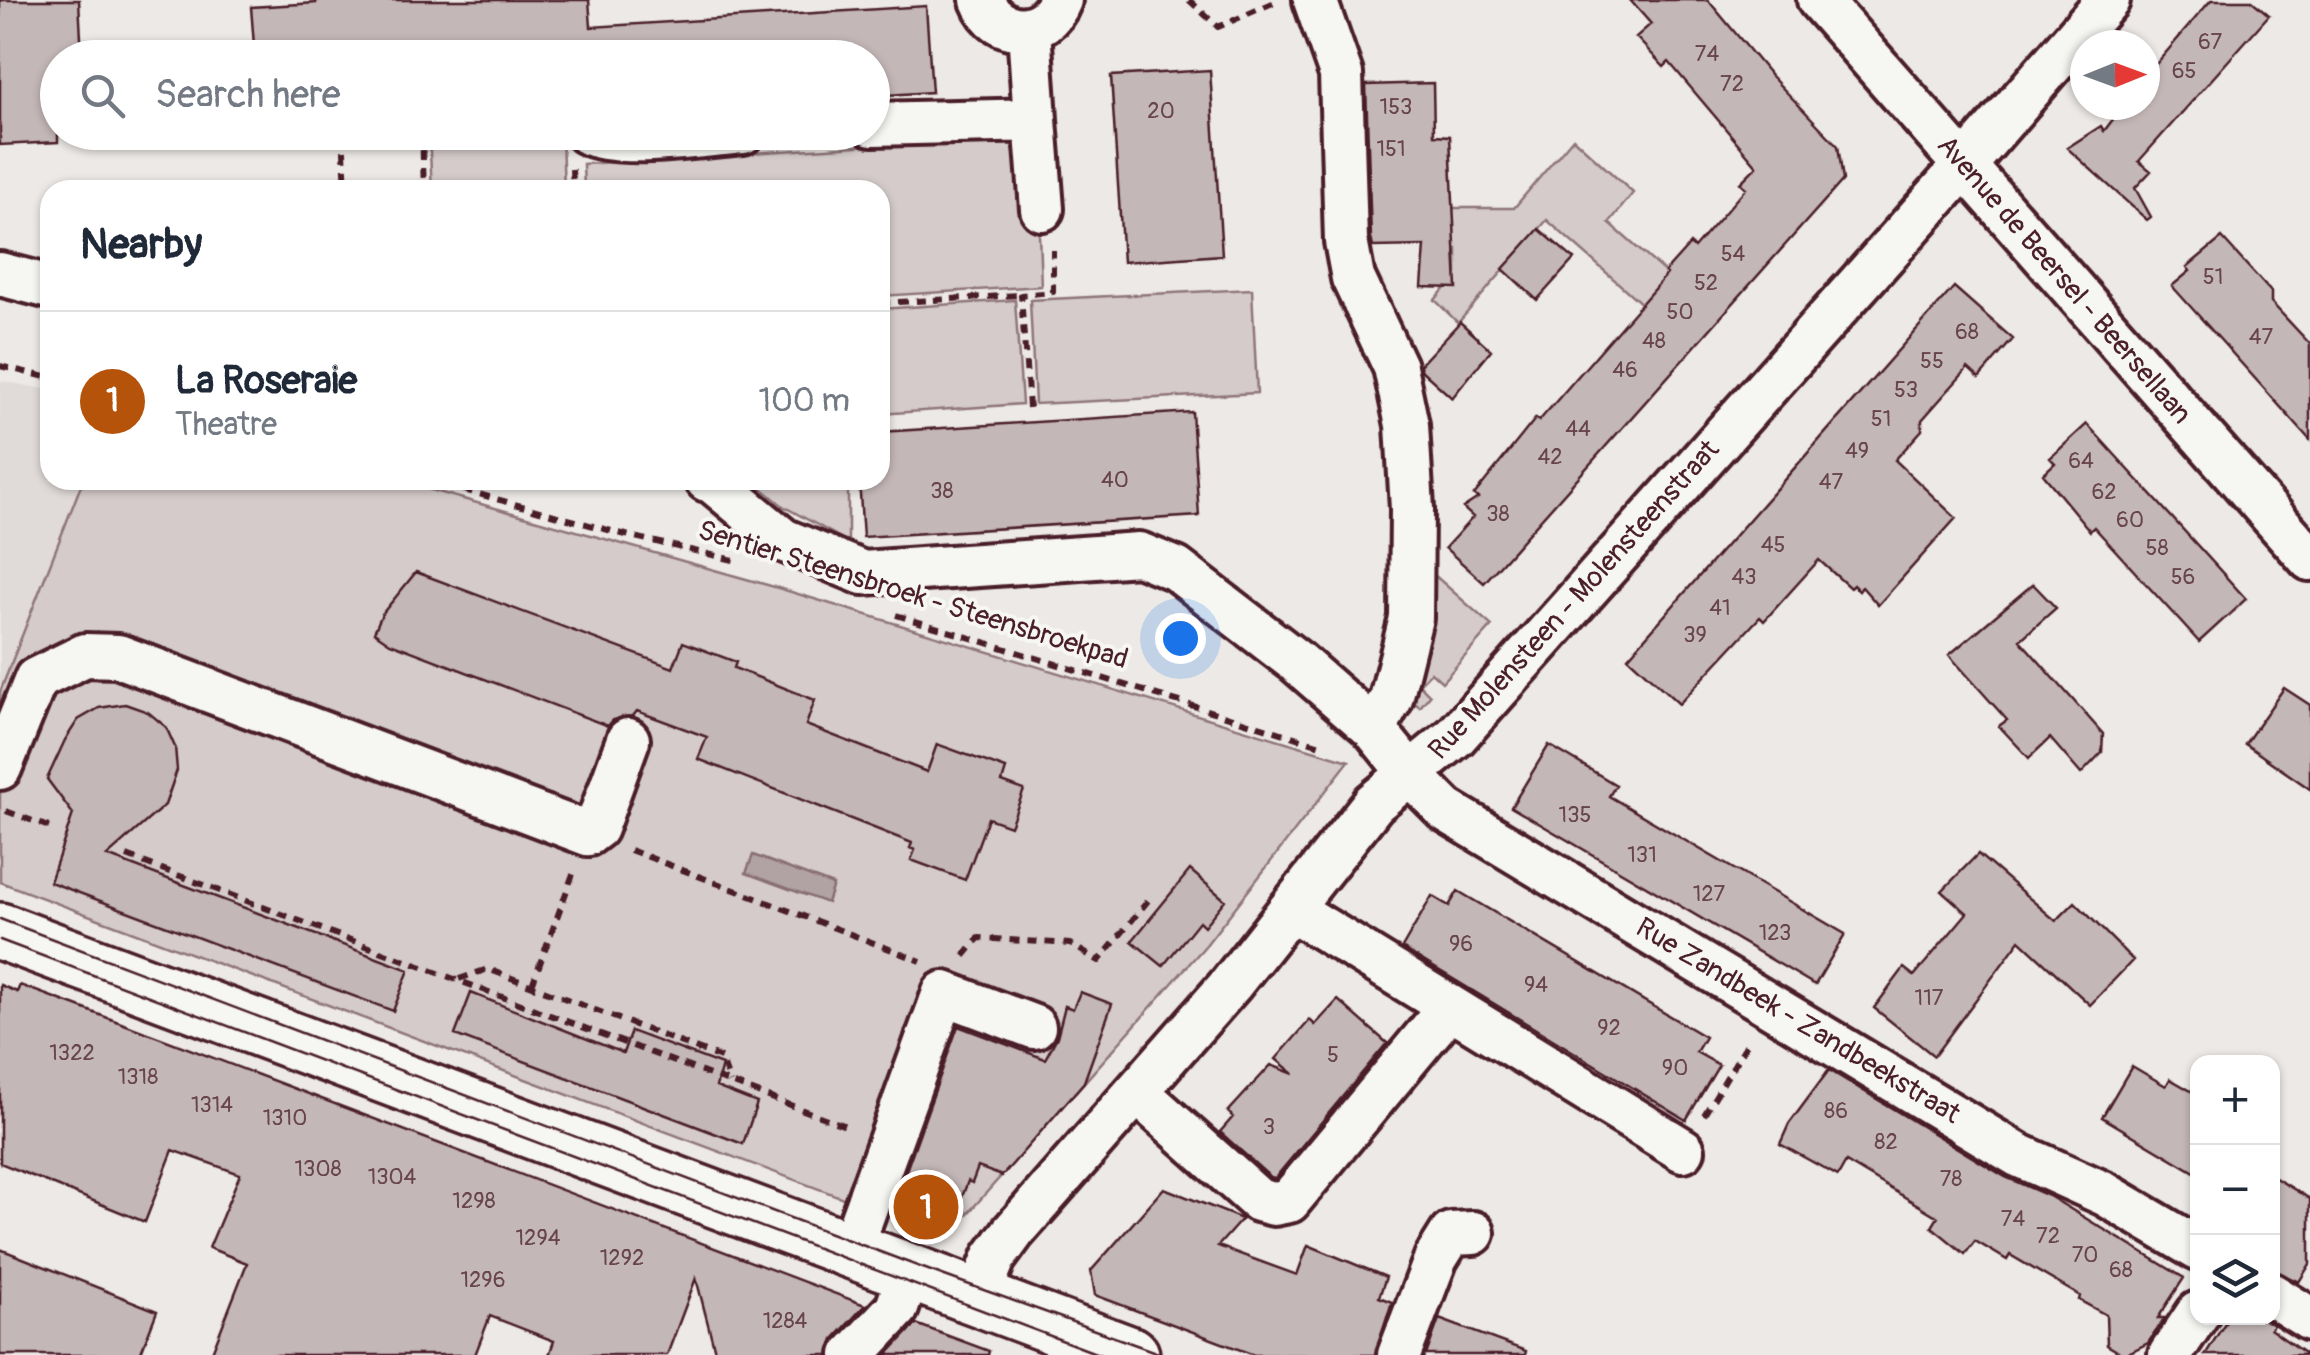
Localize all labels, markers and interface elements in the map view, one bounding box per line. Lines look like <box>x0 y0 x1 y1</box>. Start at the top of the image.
house number: 67 <box>2198 28 2222 56</box>
north arrow <box>2070 30 2160 120</box>
search box <box>40 40 890 150</box>
house number: 74 <box>1695 40 1719 68</box>
house number: 65 <box>2172 57 2196 85</box>
icon: search <box>75 68 130 123</box>
house number: 72 <box>1720 70 1744 98</box>
text: Search here <box>155 71 341 119</box>
house number: 153 <box>1380 93 1412 121</box>
house number: 20 <box>1147 97 1175 125</box>
street label: Avenue de Beersel - Beersellaan <box>1929 129 2199 431</box>
house number: 151 <box>1376 135 1406 163</box>
text: Nearby <box>80 219 202 271</box>
house number: 54 <box>1721 240 1746 268</box>
house number: 51 <box>2203 263 2223 291</box>
house number: 52 <box>1694 269 1718 297</box>
house number: 50 <box>1667 298 1693 326</box>
house number: 68 <box>1955 318 1979 346</box>
house number: 47 <box>2249 323 2274 351</box>
house number: 48 <box>1642 327 1666 355</box>
house number: 55 <box>1920 347 1944 375</box>
house number: 46 <box>1612 356 1638 384</box>
text: La Roseraie <box>175 357 357 405</box>
house number: 53 <box>1894 376 1918 404</box>
text: 1 <box>106 381 119 421</box>
text: 100 m <box>758 381 850 421</box>
text: Theatre <box>175 405 277 445</box>
house number: 51 <box>1871 405 1891 433</box>
house number: 44 <box>1565 415 1591 443</box>
street label: Rue Molensteen - Molensteenstraat <box>1421 432 1727 767</box>
house number: 49 <box>1845 437 1869 465</box>
house number: 42 <box>1537 443 1563 471</box>
house number: 64 <box>2068 447 2094 475</box>
house number: 40 <box>1101 466 1129 494</box>
house number: 47 <box>1819 468 1844 496</box>
house number: 38 <box>930 477 954 505</box>
house number: 62 <box>2091 478 2117 506</box>
house number: 38 <box>1486 500 1510 528</box>
house number: 60 <box>2116 506 2144 534</box>
street label: Sentier Steensbroek - Steensbroekpad <box>694 513 1132 677</box>
house number: 45 <box>1761 531 1785 559</box>
house number: 58 <box>2145 534 2169 562</box>
house number: 43 <box>1731 563 1757 591</box>
house number: 56 <box>2171 563 2195 591</box>
house number: 41 <box>1709 594 1731 622</box>
your location <box>1155 613 1206 664</box>
house number: 39 <box>1683 621 1707 649</box>
house number: 135 <box>1559 801 1591 829</box>
house number: 131 <box>1627 841 1657 869</box>
house number: 127 <box>1693 880 1726 908</box>
street label: Rue Zandbeek - Zandbeekstraat <box>1629 910 1967 1132</box>
house number: 123 <box>1759 919 1791 947</box>
house number: 96 <box>1449 930 1473 958</box>
house number: 94 <box>1524 971 1548 999</box>
house number: 117 <box>1915 984 1944 1012</box>
house number: 92 <box>1597 1014 1621 1042</box>
house number: 1322 <box>49 1039 95 1067</box>
house number: 5 <box>1327 1041 1339 1069</box>
house number: 90 <box>1662 1054 1688 1082</box>
map controls <box>2190 1055 2280 1325</box>
button: + <box>2190 1055 2280 1145</box>
house number: 1318 <box>118 1063 158 1091</box>
house number: 1314 <box>191 1091 233 1119</box>
house number: 86 <box>1824 1097 1848 1125</box>
house number: 1310 <box>263 1104 307 1132</box>
house number: 3 <box>1263 1113 1275 1141</box>
house number: 82 <box>1874 1128 1898 1156</box>
button: − <box>2190 1145 2280 1235</box>
house number: 1308 <box>295 1155 342 1183</box>
house number: 1304 <box>368 1163 417 1191</box>
house number: 78 <box>1940 1165 1962 1193</box>
pin: 1 <box>894 1170 958 1244</box>
house number: 1298 <box>452 1187 496 1215</box>
house number: 74 <box>2001 1205 2025 1233</box>
house number: 72 <box>2036 1222 2060 1250</box>
house number: 1294 <box>516 1224 561 1252</box>
button: layers <box>2190 1235 2280 1325</box>
house number: 70 <box>2072 1241 2098 1269</box>
house number: 1292 <box>600 1244 644 1272</box>
house number: 68 <box>2109 1256 2133 1284</box>
house number: 1296 <box>460 1266 506 1294</box>
house number: 1284 <box>763 1307 808 1335</box>

